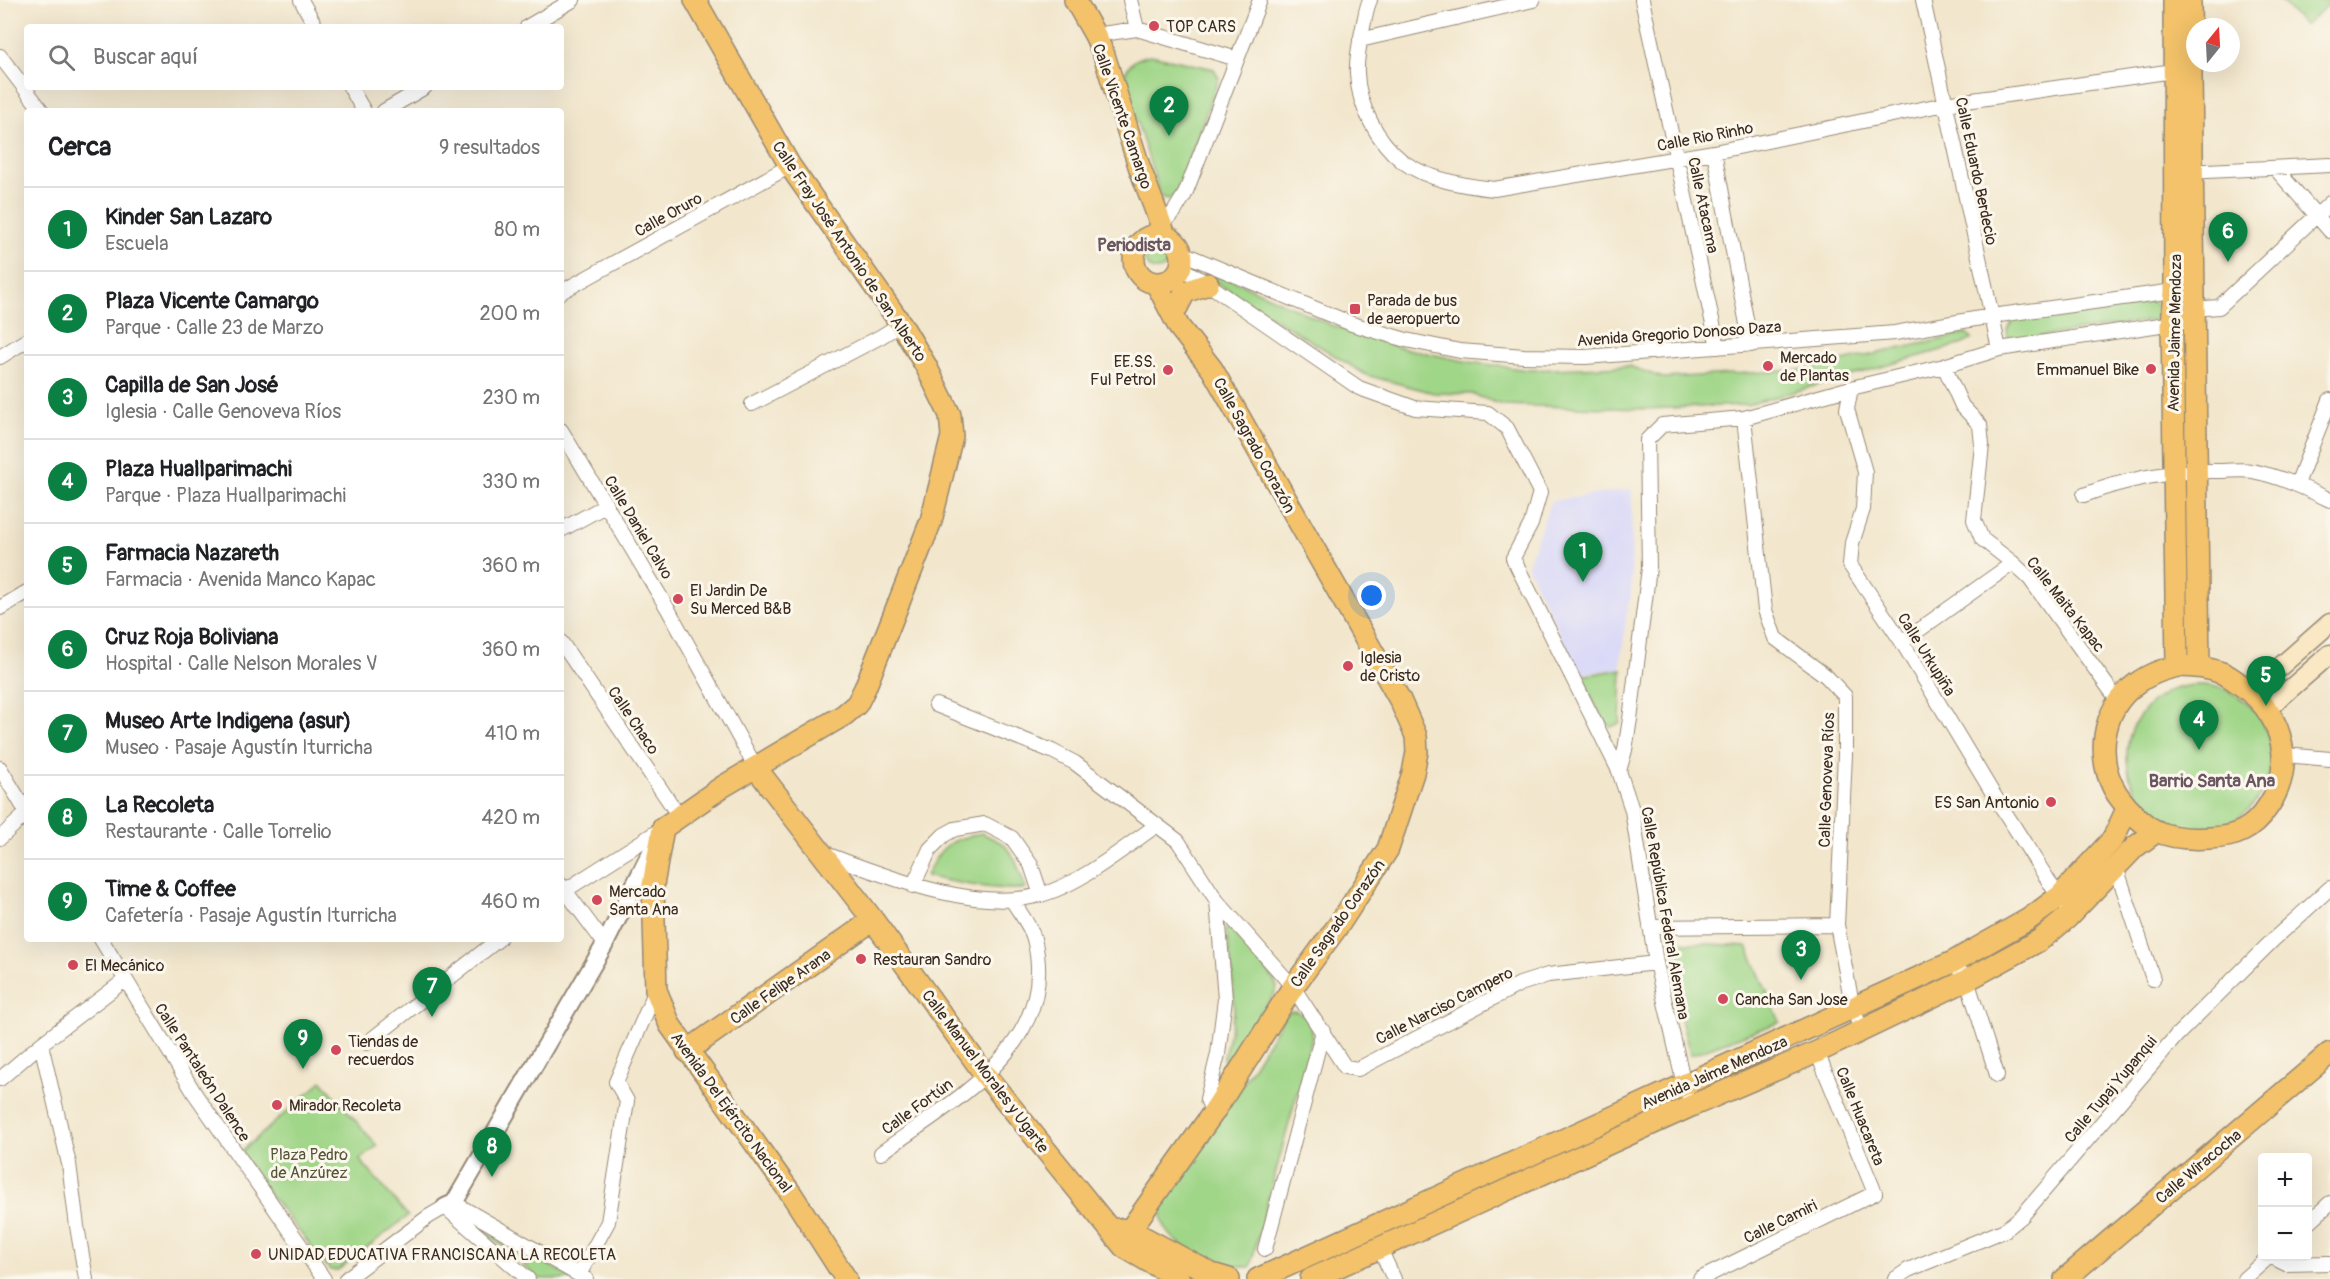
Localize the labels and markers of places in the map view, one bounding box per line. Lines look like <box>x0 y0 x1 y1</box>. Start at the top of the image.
place label: TOP CARS <box>1166 17 1236 37</box>
marker: TOP CARS <box>1147 19 1161 33</box>
pin: 2 <box>1150 86 1188 136</box>
pin: 6 <box>2208 212 2248 262</box>
place label: Parada de bus de aeropuerto <box>1367 291 1460 329</box>
marker: Parada de bus de aeropuerto <box>1348 302 1362 316</box>
place label: Mercado de Plantas <box>1780 348 1849 386</box>
place label: EE.SS. Ful Petrol <box>1090 352 1156 390</box>
marker: Mercado de Plantas <box>1761 359 1775 373</box>
place label: Emmanuel Bike <box>2037 360 2139 380</box>
marker: Emmanuel Bike <box>2144 362 2158 376</box>
marker: EE.SS. Ful Petrol <box>1161 363 1175 377</box>
pin: 1 <box>1564 532 1602 582</box>
place label: El Jardin De Su Merced B&B <box>690 581 791 619</box>
marker: El Jardin De Su Merced B&B <box>671 592 685 606</box>
place label: Iglesia de Cristo <box>1360 648 1420 686</box>
pin: 5 <box>2246 656 2286 706</box>
marker: Iglesia de Cristo <box>1341 659 1355 673</box>
pin: 4 <box>2180 700 2218 750</box>
place label: ES San Antonio <box>1934 793 2039 813</box>
marker: ES San Antonio <box>2044 795 2058 809</box>
place label: Mercado Santa Ana <box>609 882 678 920</box>
marker: Mercado Santa Ana <box>590 893 604 907</box>
pin: 3 <box>1782 930 1820 980</box>
place label: Restauran Sandro <box>873 950 992 970</box>
marker: Restauran Sandro <box>854 952 868 966</box>
place label: El Mecánico <box>85 956 165 976</box>
marker: El Mecánico <box>66 958 80 972</box>
pin: 7 <box>412 968 452 1017</box>
place label: Cancha San Jose <box>1735 990 1848 1010</box>
marker: Cancha San Jose <box>1716 992 1730 1006</box>
pin: 9 <box>284 1020 322 1069</box>
place label: Tiendas de recuerdos <box>348 1032 418 1070</box>
marker: Tiendas de recuerdos <box>329 1043 343 1057</box>
place label: Mirador Recoleta <box>289 1096 401 1116</box>
marker: Mirador Recoleta <box>270 1098 284 1112</box>
pin: 8 <box>472 1128 512 1177</box>
place label: UNIDAD EDUCATIVA FRANCISCANA LA RECOLETA <box>268 1245 616 1265</box>
marker: UNIDAD EDUCATIVA FRANCISCANA LA RECOLETA <box>249 1247 263 1261</box>

